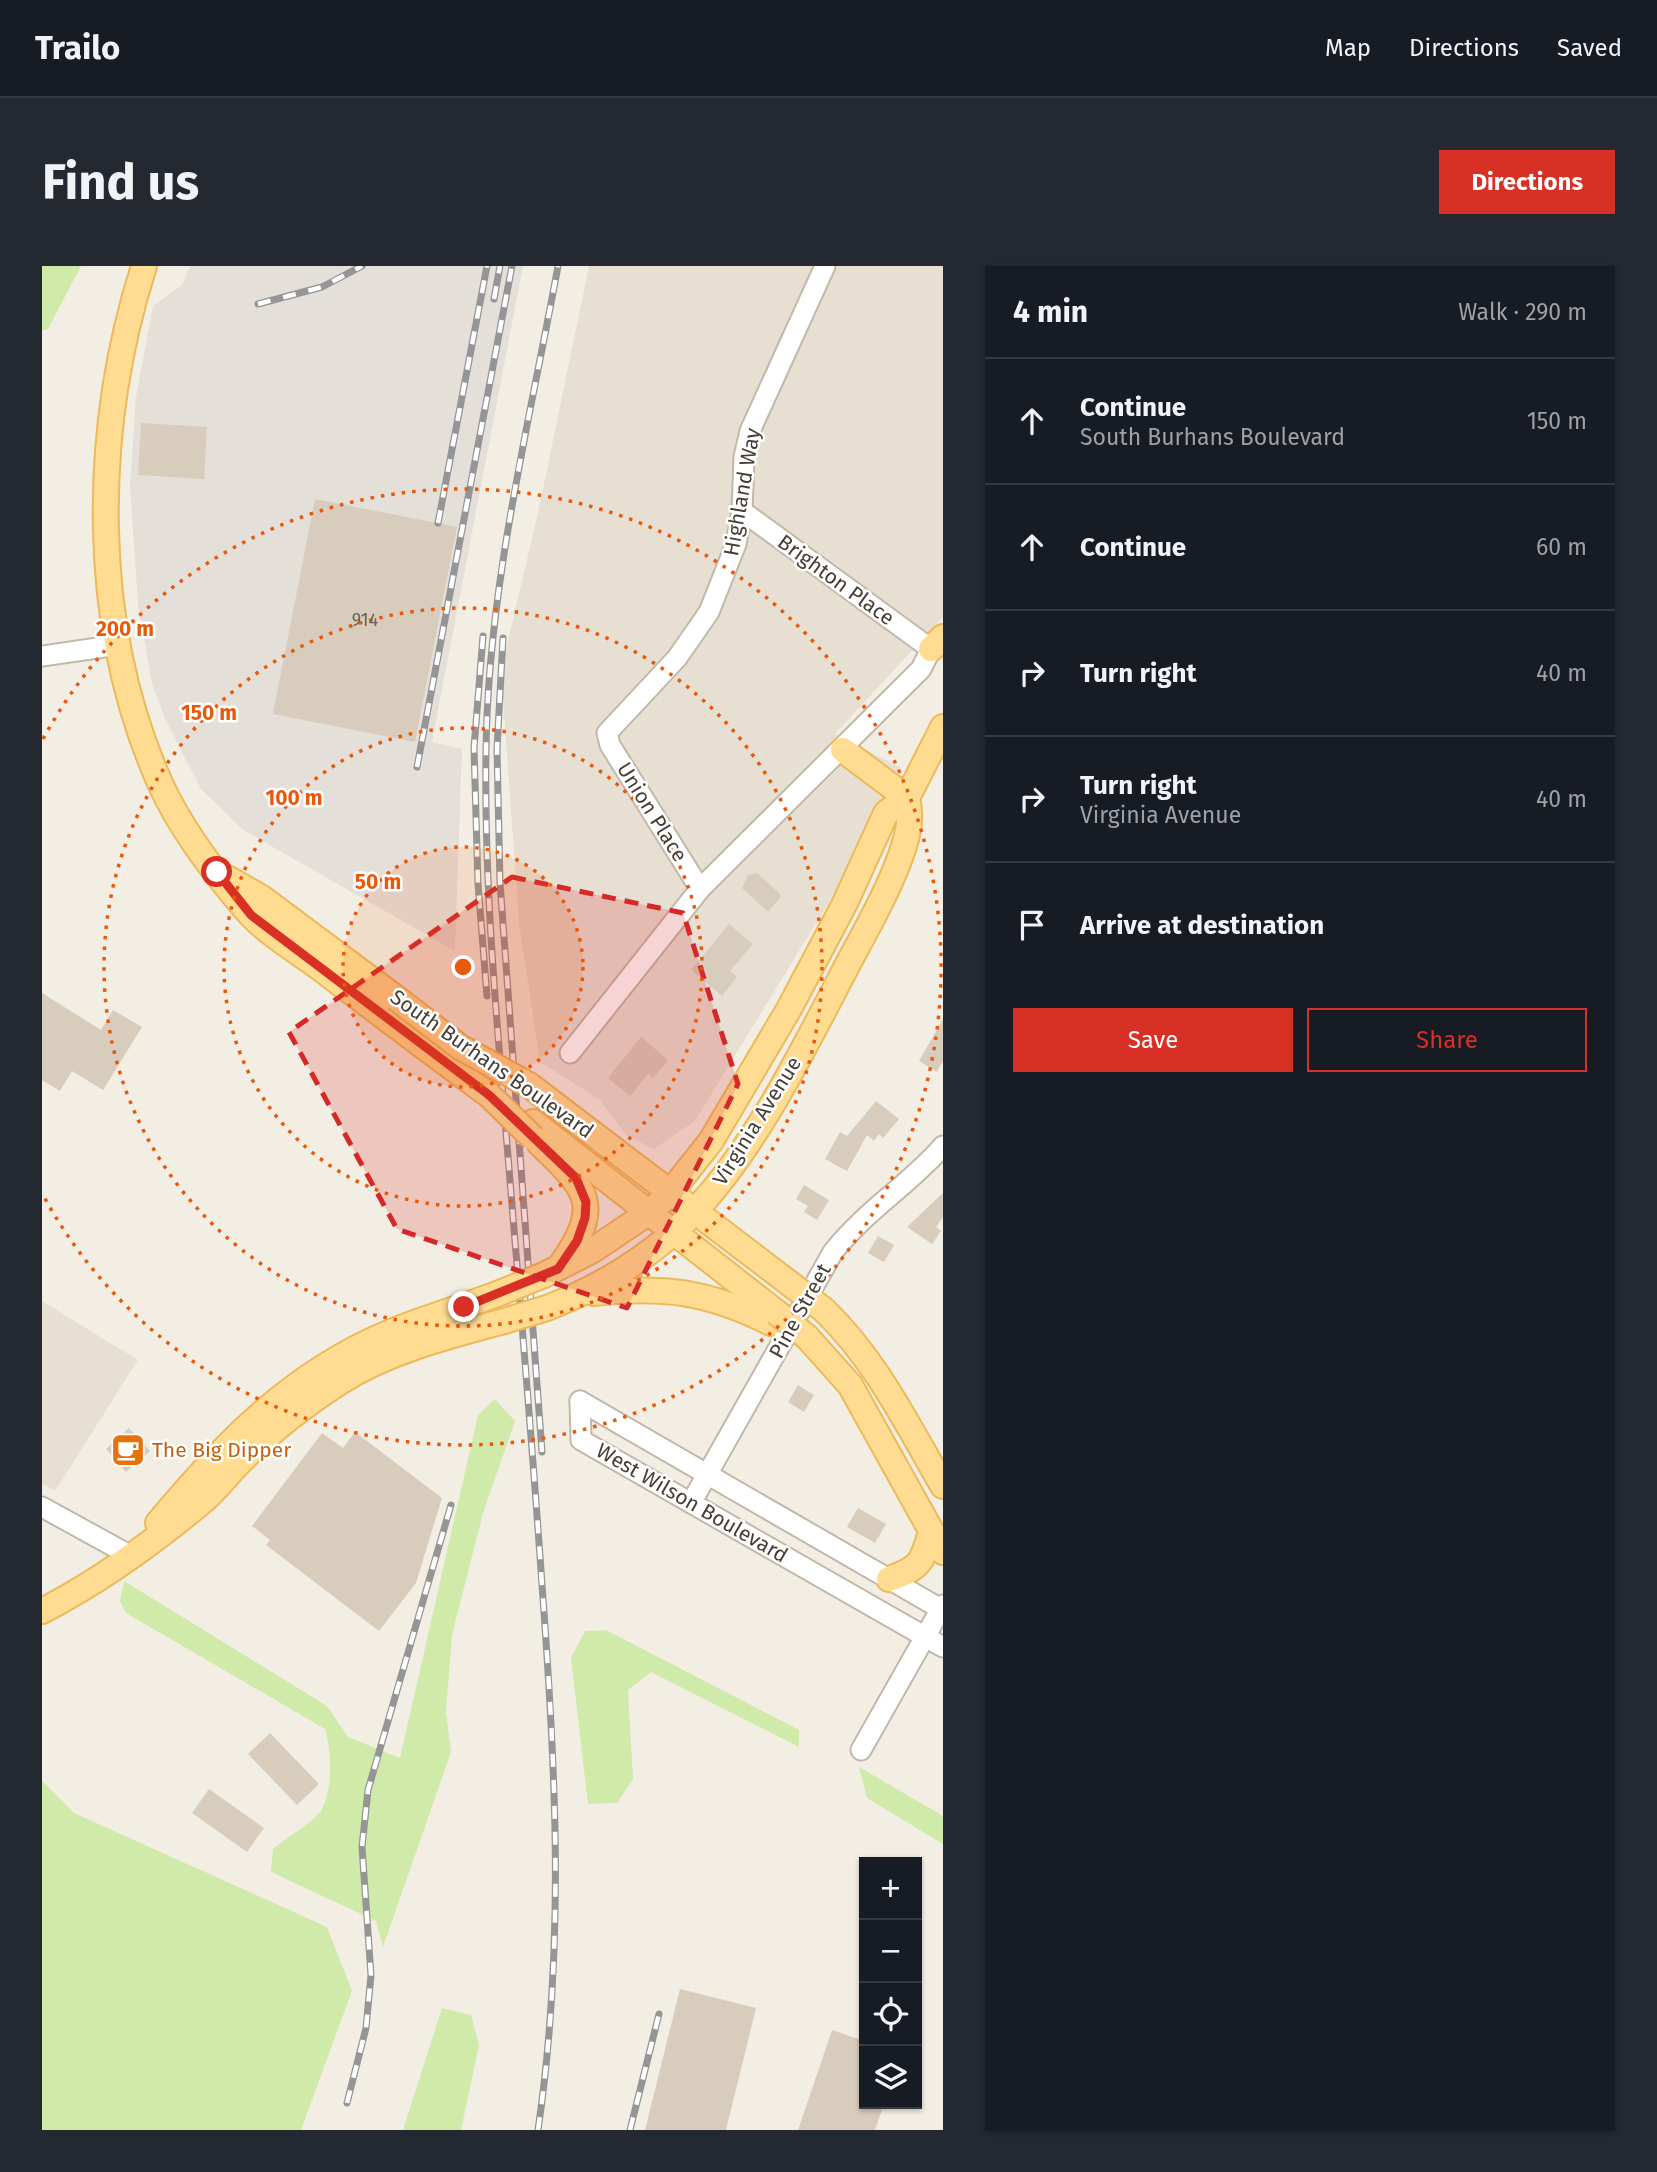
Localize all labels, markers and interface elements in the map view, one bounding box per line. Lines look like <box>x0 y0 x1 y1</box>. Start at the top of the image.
text: Trailo <box>35 28 120 68</box>
text: Map <box>1325 34 1371 62</box>
text: Directions <box>1409 34 1519 62</box>
text: Saved <box>1557 34 1622 62</box>
button: Directions <box>1439 150 1615 214</box>
text: Find us <box>42 153 199 212</box>
text: 4 min <box>1013 294 1088 330</box>
text: Walk · 290 m <box>1458 298 1587 326</box>
text: Continue <box>1080 392 1186 423</box>
icon: ahead <box>1013 402 1051 440</box>
text: 150 m <box>1527 407 1587 435</box>
text: South Burhans Boulevard <box>1080 423 1345 451</box>
street label: Highland Way <box>718 425 766 558</box>
icon: ahead <box>1013 528 1051 566</box>
street label: Brighton Place <box>773 529 899 631</box>
text: Continue <box>1080 532 1186 563</box>
text: 60 m <box>1536 533 1587 561</box>
house number: 914 <box>352 609 379 631</box>
text: 200 m <box>96 616 154 642</box>
icon: right <box>1013 654 1051 692</box>
text: Turn right <box>1080 658 1197 689</box>
text: 40 m <box>1536 659 1587 687</box>
text: 150 m <box>181 700 237 726</box>
street label: Union Place <box>611 757 693 867</box>
text: Turn right <box>1080 770 1197 801</box>
icon: right <box>1013 780 1051 818</box>
text: 100 m <box>265 785 323 811</box>
text: 40 m <box>1536 785 1587 813</box>
text: Virginia Avenue <box>1080 801 1241 829</box>
route start <box>201 856 232 887</box>
text: 50 m <box>355 869 401 895</box>
icon: arrive <box>1013 906 1051 944</box>
text: Arrive at destination <box>1080 910 1324 941</box>
centre of rings <box>451 955 475 979</box>
street label: South Burhans Boulevard <box>385 984 599 1144</box>
button: Save <box>1013 1008 1293 1072</box>
button: Share <box>1307 1008 1587 1072</box>
street label: Virginia Avenue <box>707 1052 807 1190</box>
street label: Pine Street <box>763 1259 837 1363</box>
route end <box>448 1291 479 1322</box>
cafe icon: The Big Dipper <box>109 1431 147 1469</box>
place label: The Big Dipper <box>152 1437 291 1463</box>
street label: West Wilson Boulevard <box>592 1437 792 1569</box>
map controls <box>859 1857 922 2109</box>
button: + <box>859 1857 922 1920</box>
button: − <box>859 1920 922 1983</box>
button: locate <box>859 1983 922 2046</box>
button: layers <box>859 2046 922 2109</box>

